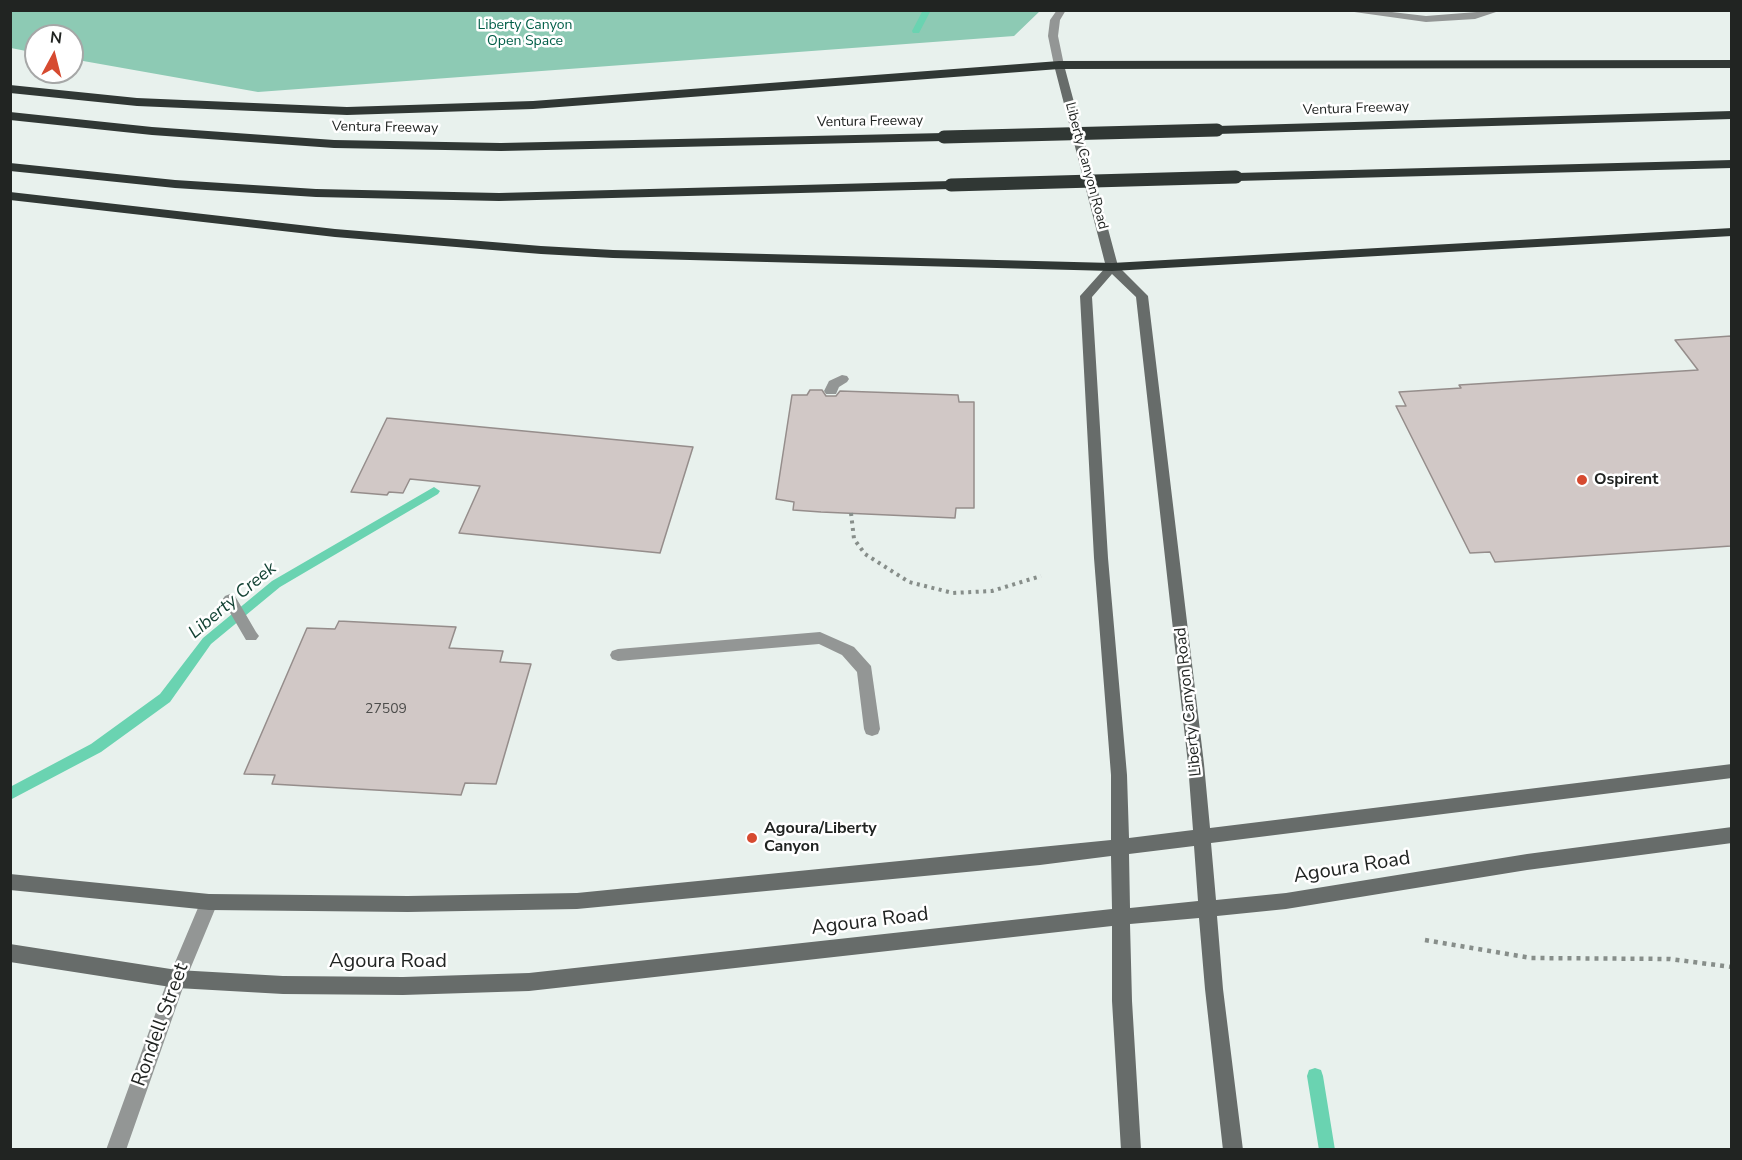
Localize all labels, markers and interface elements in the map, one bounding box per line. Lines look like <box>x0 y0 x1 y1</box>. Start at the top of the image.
park label: Liberty Canyon Open Space <box>478 18 572 50</box>
north arrow <box>24 24 84 84</box>
text: N <box>49 26 63 50</box>
street label: Ventura Freeway <box>1303 99 1409 119</box>
street label: Liberty Canyon Road <box>1061 101 1111 231</box>
street label: Ventura Freeway <box>817 113 923 131</box>
street label: Ventura Freeway <box>332 119 438 137</box>
place label: Ospirent <box>1594 470 1658 490</box>
marker: Ospirent <box>1575 473 1589 487</box>
water label: Liberty Creek <box>185 558 281 644</box>
street label: Liberty Canyon Road <box>1172 626 1206 778</box>
house number: 27509 <box>365 702 407 718</box>
place label: Agoura/Liberty Canyon <box>764 819 877 857</box>
marker: Agoura/Liberty Canyon <box>745 831 759 845</box>
street label: Agoura Road <box>1292 847 1412 889</box>
street label: Agoura Road <box>810 903 930 941</box>
street label: Agoura Road <box>329 950 447 974</box>
street label: Rondell Street <box>128 960 194 1090</box>

